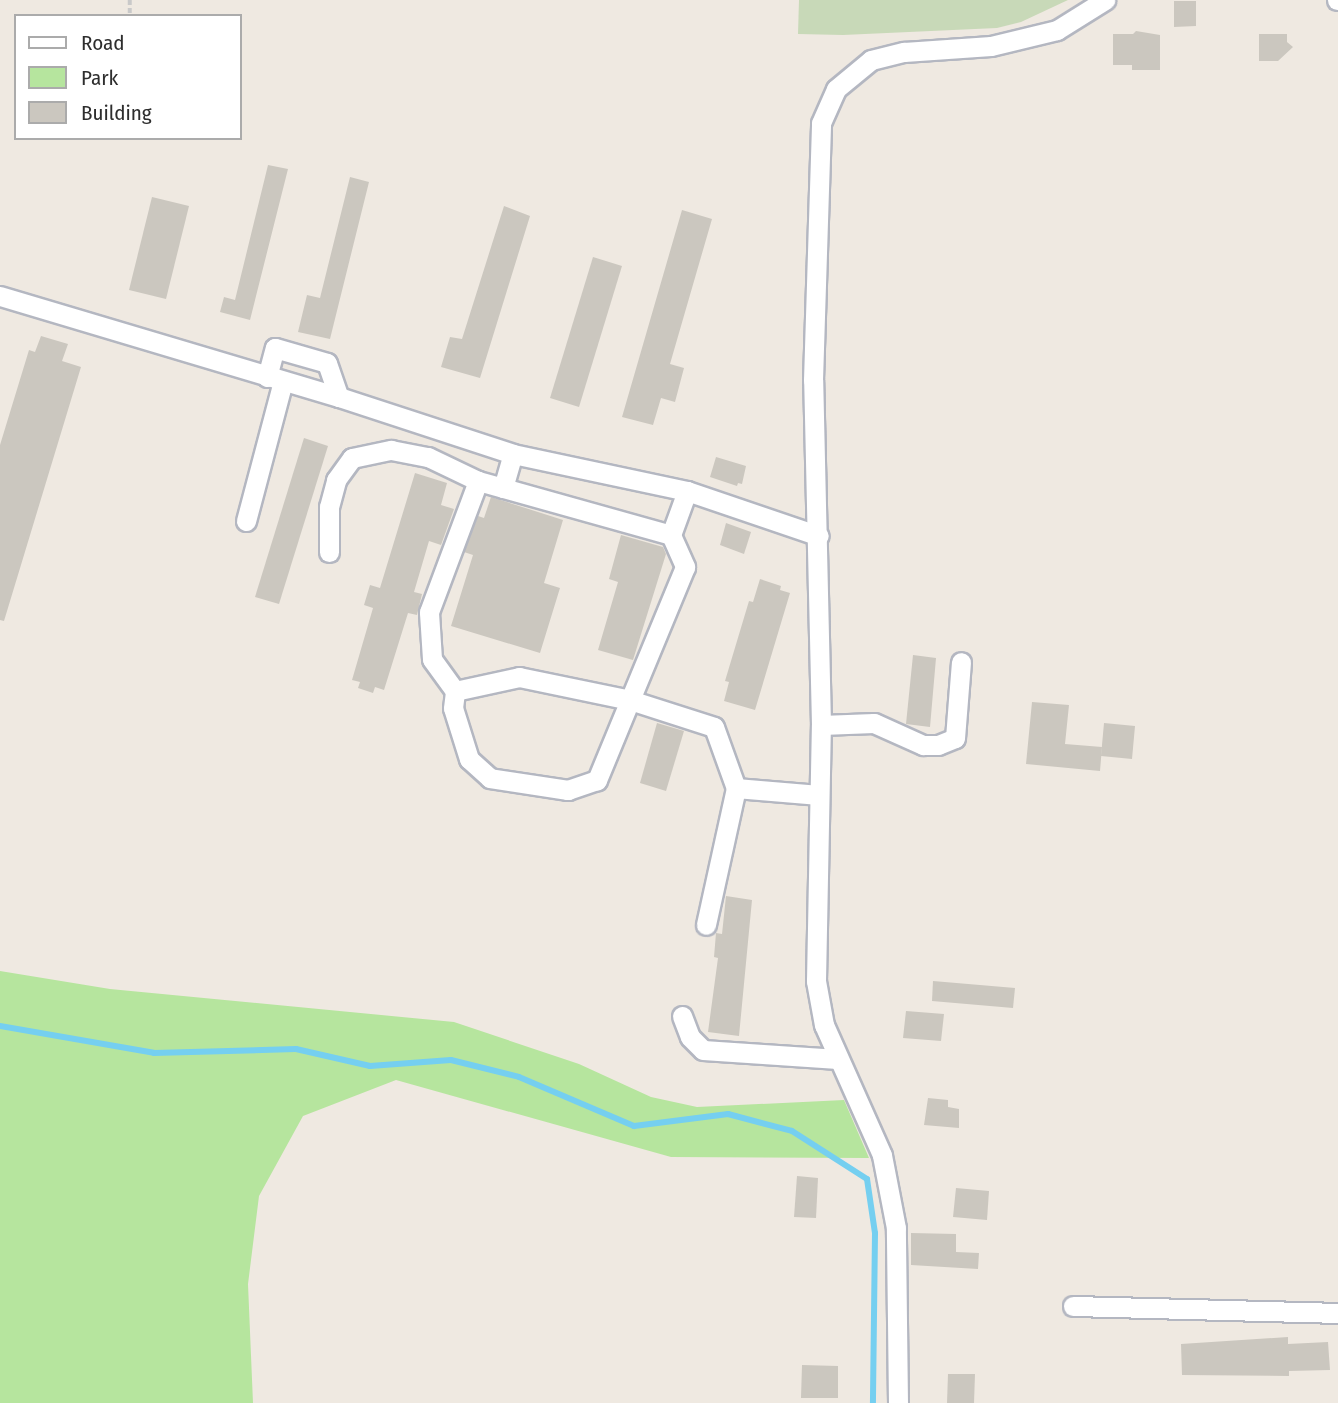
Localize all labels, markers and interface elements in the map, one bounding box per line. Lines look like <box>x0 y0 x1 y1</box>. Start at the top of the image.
legend <box>14 14 242 140</box>
text: Road <box>81 30 125 56</box>
text: Park <box>81 65 118 91</box>
text: Building <box>81 100 152 126</box>

